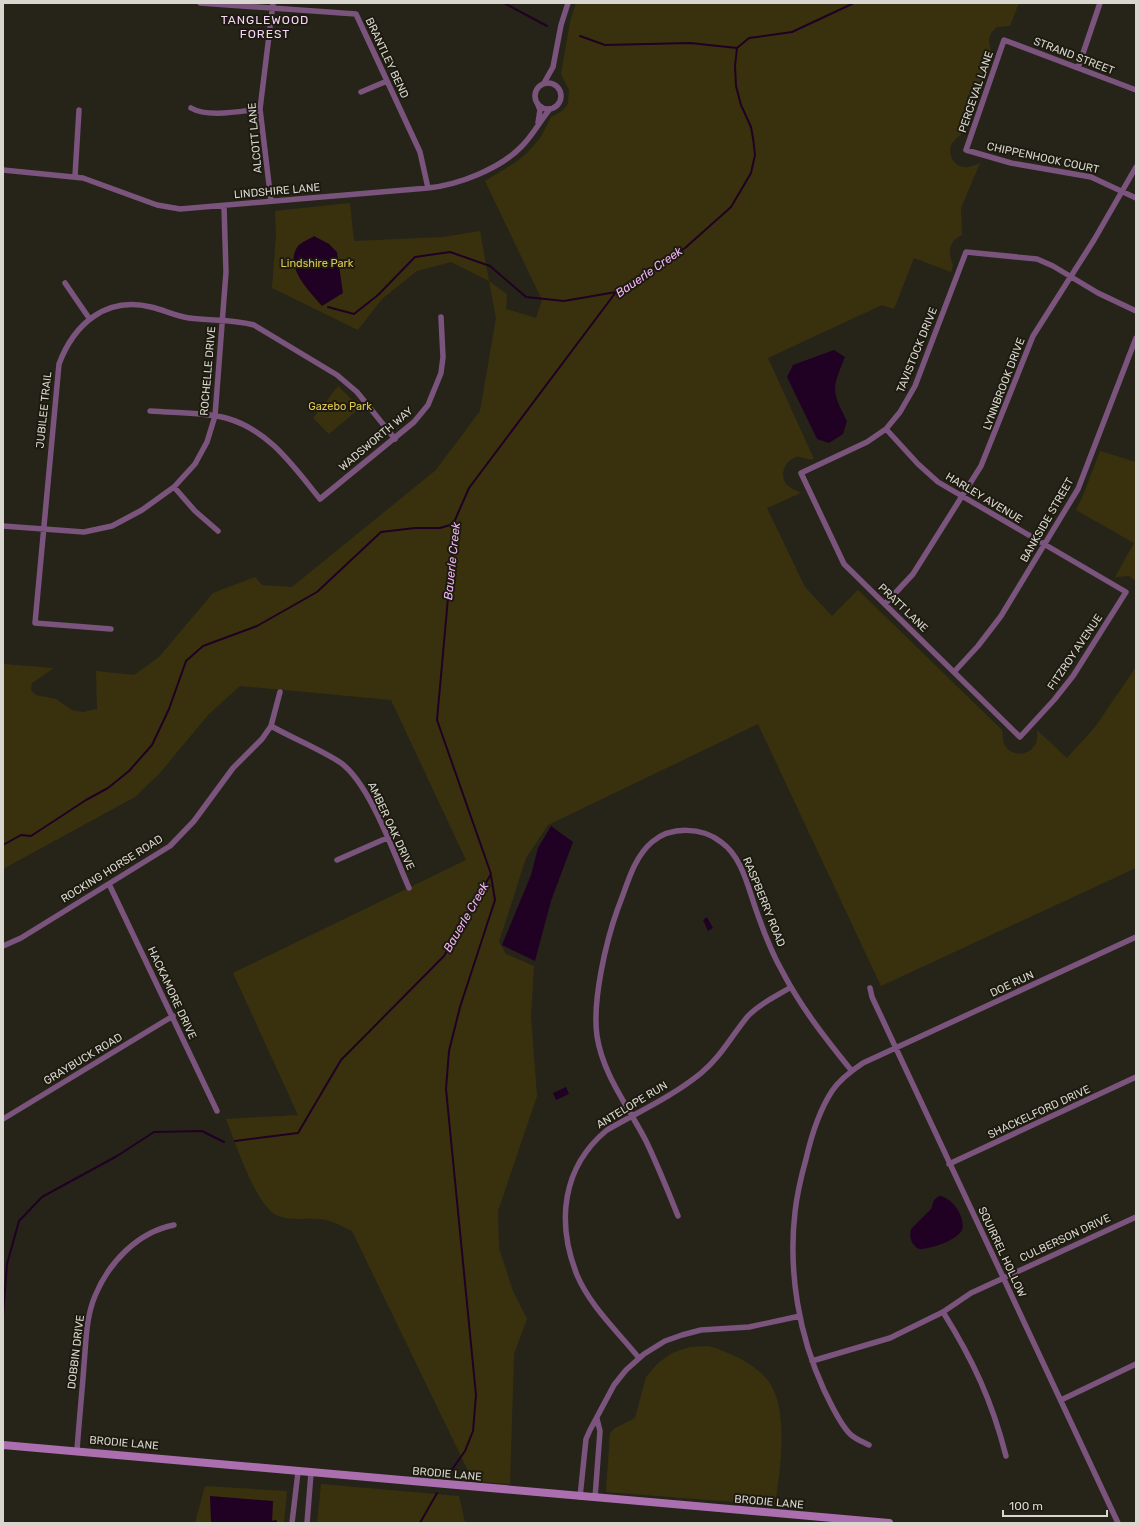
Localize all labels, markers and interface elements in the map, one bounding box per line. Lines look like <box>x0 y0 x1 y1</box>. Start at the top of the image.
district label: TANGLEWOOD FOREST <box>221 13 309 41</box>
street label: BRANTLEY BEND <box>363 16 411 100</box>
street label: STRAND STREET <box>1032 35 1117 78</box>
street label: PERCEVAL LANE <box>956 49 996 134</box>
street label: ALCOTT LANE <box>245 102 265 174</box>
street label: CHIPPENHOOK COURT <box>986 140 1101 176</box>
street label: LINDSHIRE LANE <box>233 181 321 201</box>
water label: Bauerle Creek <box>613 243 686 300</box>
park label: Lindshire Park <box>281 257 354 270</box>
street label: TAVISTOCK DRIVE <box>894 305 940 395</box>
street label: ROCHELLE DRIVE <box>198 325 218 416</box>
street label: LYNNBROOK DRIVE <box>980 336 1028 432</box>
street label: JUBILEE TRAIL <box>34 371 54 449</box>
park label: Gazebo Park <box>308 400 372 413</box>
street label: WADSWORTH WAY <box>336 404 416 474</box>
street label: HARLEY AVENUE <box>943 470 1025 526</box>
street label: BANKSIDE STREET <box>1017 475 1077 565</box>
water label: Bauerle Creek <box>441 521 463 601</box>
street label: PRATT LANE <box>876 581 931 635</box>
street label: FITZROY AVENUE <box>1045 611 1105 692</box>
street label: AMBER OAK DRIVE <box>365 780 417 872</box>
street label: ROCKING HORSE ROAD <box>59 832 165 906</box>
street label: RASPBERRY ROAD <box>740 855 788 949</box>
water label: Bauerle Creek <box>440 879 492 954</box>
street label: HACKAMORE DRIVE <box>145 945 199 1042</box>
street label: DOE RUN <box>988 968 1036 1000</box>
street label: GRAYBUCK ROAD <box>41 1030 125 1088</box>
street label: ANTELOPE RUN <box>594 1079 670 1131</box>
street label: SHACKELFORD DRIVE <box>986 1082 1093 1141</box>
street label: SQUIRREL HOLLOW <box>975 1205 1029 1300</box>
street label: CULBERSON DRIVE <box>1018 1211 1113 1265</box>
street label: DOBBIN DRIVE <box>65 1314 87 1390</box>
street label: BRODIE LANE <box>89 1433 160 1453</box>
street label: BRODIE LANE <box>412 1464 483 1484</box>
street label: BRODIE LANE <box>734 1492 805 1512</box>
scale bar <box>1003 1492 1107 1518</box>
text: 100 m <box>1009 1499 1043 1513</box>

